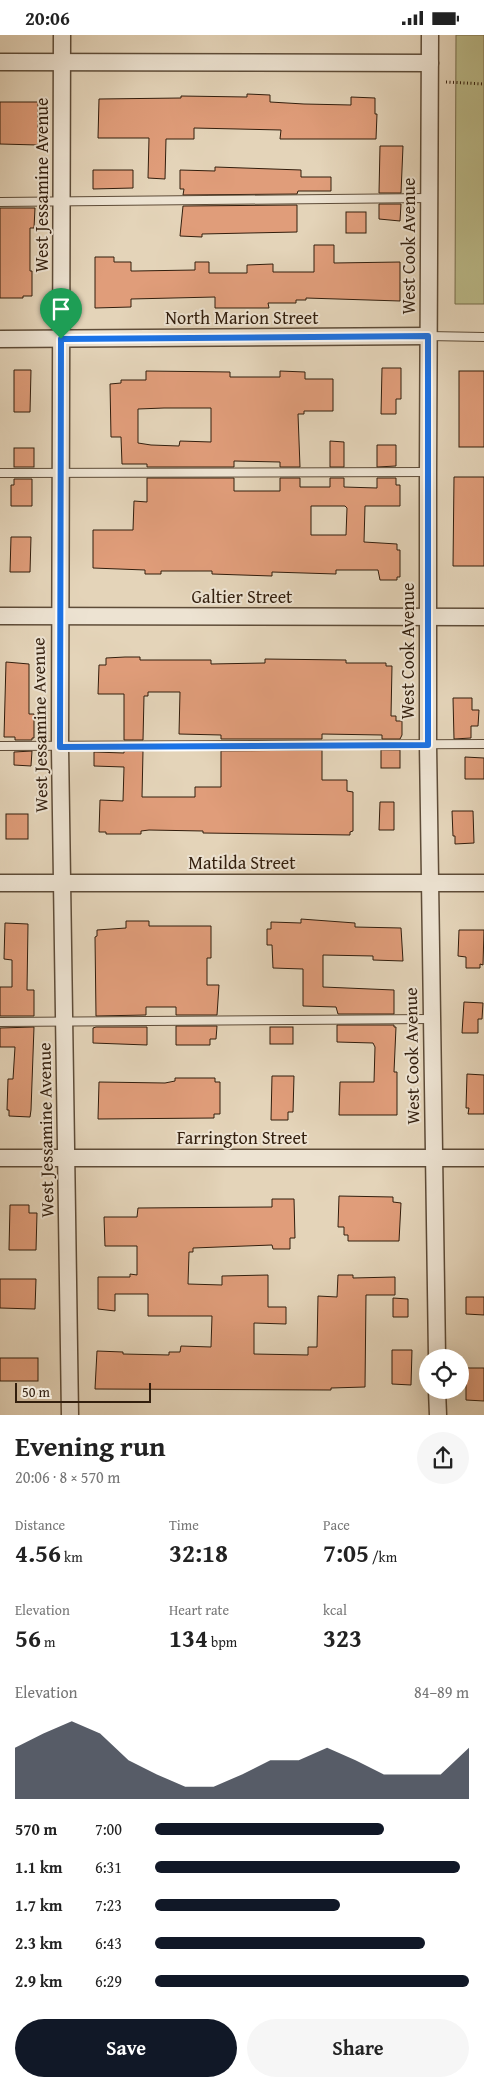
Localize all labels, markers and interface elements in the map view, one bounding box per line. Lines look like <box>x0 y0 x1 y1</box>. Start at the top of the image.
text: 20:06 <box>25 4 70 32</box>
street label: West Jessamine Avenue <box>28 97 55 273</box>
street label: West Cook Avenue <box>395 177 422 315</box>
pin <box>40 288 82 339</box>
icon: arrive <box>47 295 75 323</box>
street label: North Marion Street <box>165 304 319 331</box>
street label: West Cook Avenue <box>394 582 421 720</box>
street label: Galtier Street <box>192 583 293 610</box>
street label: West Jessamine Avenue <box>24 637 55 813</box>
street label: Matilda Street <box>188 849 296 876</box>
street label: West Cook Avenue <box>397 987 426 1125</box>
street label: West Jessamine Avenue <box>30 1042 61 1218</box>
street label: Farrington Street <box>177 1124 308 1151</box>
map controls <box>419 1349 469 1399</box>
button: locate <box>419 1349 469 1399</box>
scale bar <box>15 1379 151 1403</box>
text: 50 m <box>22 1382 50 1402</box>
text: Evening run <box>15 1425 166 1466</box>
button: share <box>417 1432 469 1484</box>
text: 20:06 · 8 × 570 m <box>15 1465 120 1489</box>
text: Distance <box>15 1515 65 1535</box>
text: Time <box>169 1515 199 1535</box>
text: Pace <box>323 1515 350 1535</box>
text: 4.56 <box>15 1535 61 1571</box>
text: 32:18 <box>169 1535 228 1571</box>
text: 7:05 <box>323 1535 369 1571</box>
text: km <box>61 1547 83 1567</box>
text: /km <box>369 1547 397 1567</box>
text: Elevation <box>15 1600 70 1620</box>
text: Heart rate <box>169 1600 229 1620</box>
text: kcal <box>323 1600 347 1620</box>
text: 56 <box>15 1620 41 1656</box>
text: 134 <box>169 1620 208 1656</box>
text: 323 <box>323 1620 362 1656</box>
text: m <box>41 1632 55 1652</box>
text: bpm <box>208 1632 237 1652</box>
text: Elevation <box>15 1680 78 1704</box>
text: 84–89 m <box>414 1680 469 1704</box>
text: 570 m <box>15 1817 57 1841</box>
text: 7:00 <box>95 1817 122 1841</box>
text: 1.1 km <box>15 1855 62 1879</box>
text: 6:31 <box>95 1855 122 1879</box>
text: 1.7 km <box>15 1893 62 1917</box>
text: 7:23 <box>95 1893 122 1917</box>
text: 2.3 km <box>15 1931 62 1955</box>
text: 6:43 <box>95 1931 122 1955</box>
text: 2.9 km <box>15 1969 62 1993</box>
text: 6:29 <box>95 1969 122 1993</box>
button: Save <box>15 2019 237 2077</box>
button: Share <box>247 2019 469 2077</box>

